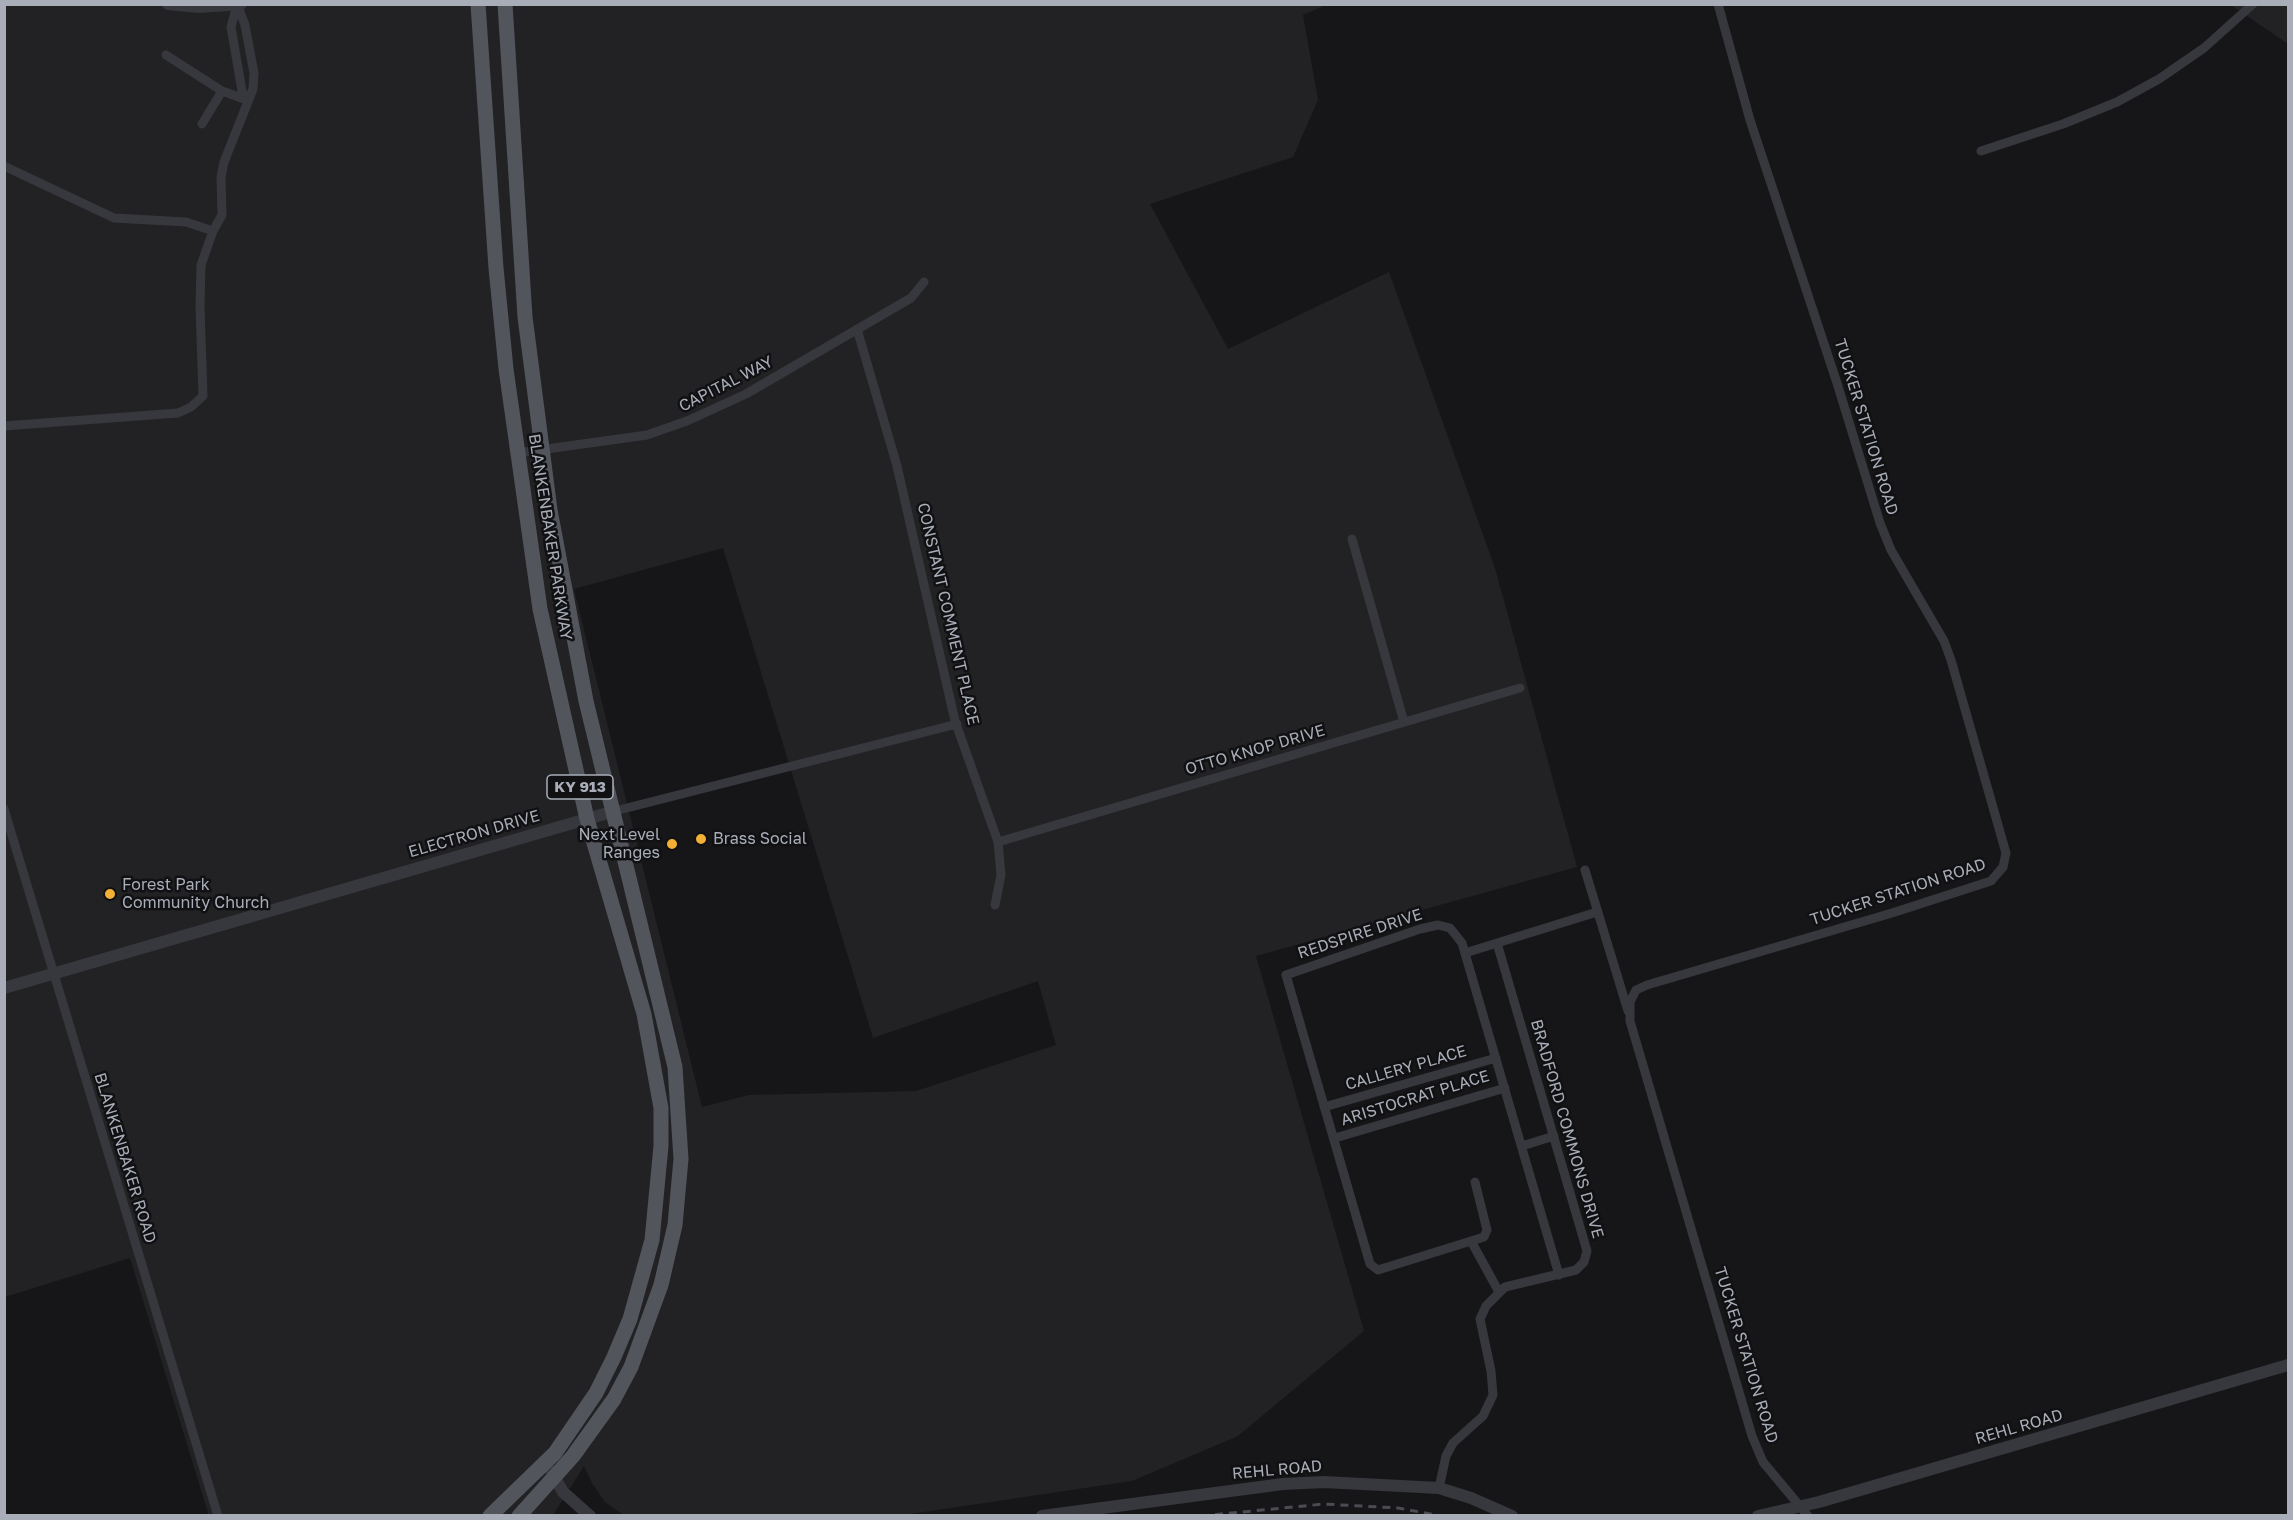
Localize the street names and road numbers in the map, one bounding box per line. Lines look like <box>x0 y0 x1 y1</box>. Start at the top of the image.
street label: TUCKER STATION ROAD <box>1830 336 1902 518</box>
street label: CAPITAL WAY <box>676 352 776 416</box>
street label: BLANKENBAKER PARKWAY <box>524 432 576 642</box>
street label: CONSTANT COMMENT PLACE <box>913 501 983 727</box>
street label: OTTO KNOP DRIVE <box>1183 721 1327 779</box>
road number: KY 913 <box>547 775 613 799</box>
street label: ELECTRON DRIVE <box>406 806 542 862</box>
street label: TUCKER STATION ROAD <box>1808 855 1988 929</box>
street label: REDSPIRE DRIVE <box>1295 905 1425 963</box>
street label: BRADFORD COMMONS DRIVE <box>1526 1017 1608 1241</box>
street label: CALLERY PLACE <box>1343 1042 1469 1094</box>
street label: ARISTOCRAT PLACE <box>1338 1066 1492 1130</box>
street label: BLANKENBAKER ROAD <box>90 1070 160 1246</box>
street label: TUCKER STATION ROAD <box>1710 1264 1782 1446</box>
street label: REHL ROAD <box>1973 1405 2065 1449</box>
street label: REHL ROAD <box>1231 1457 1323 1483</box>

